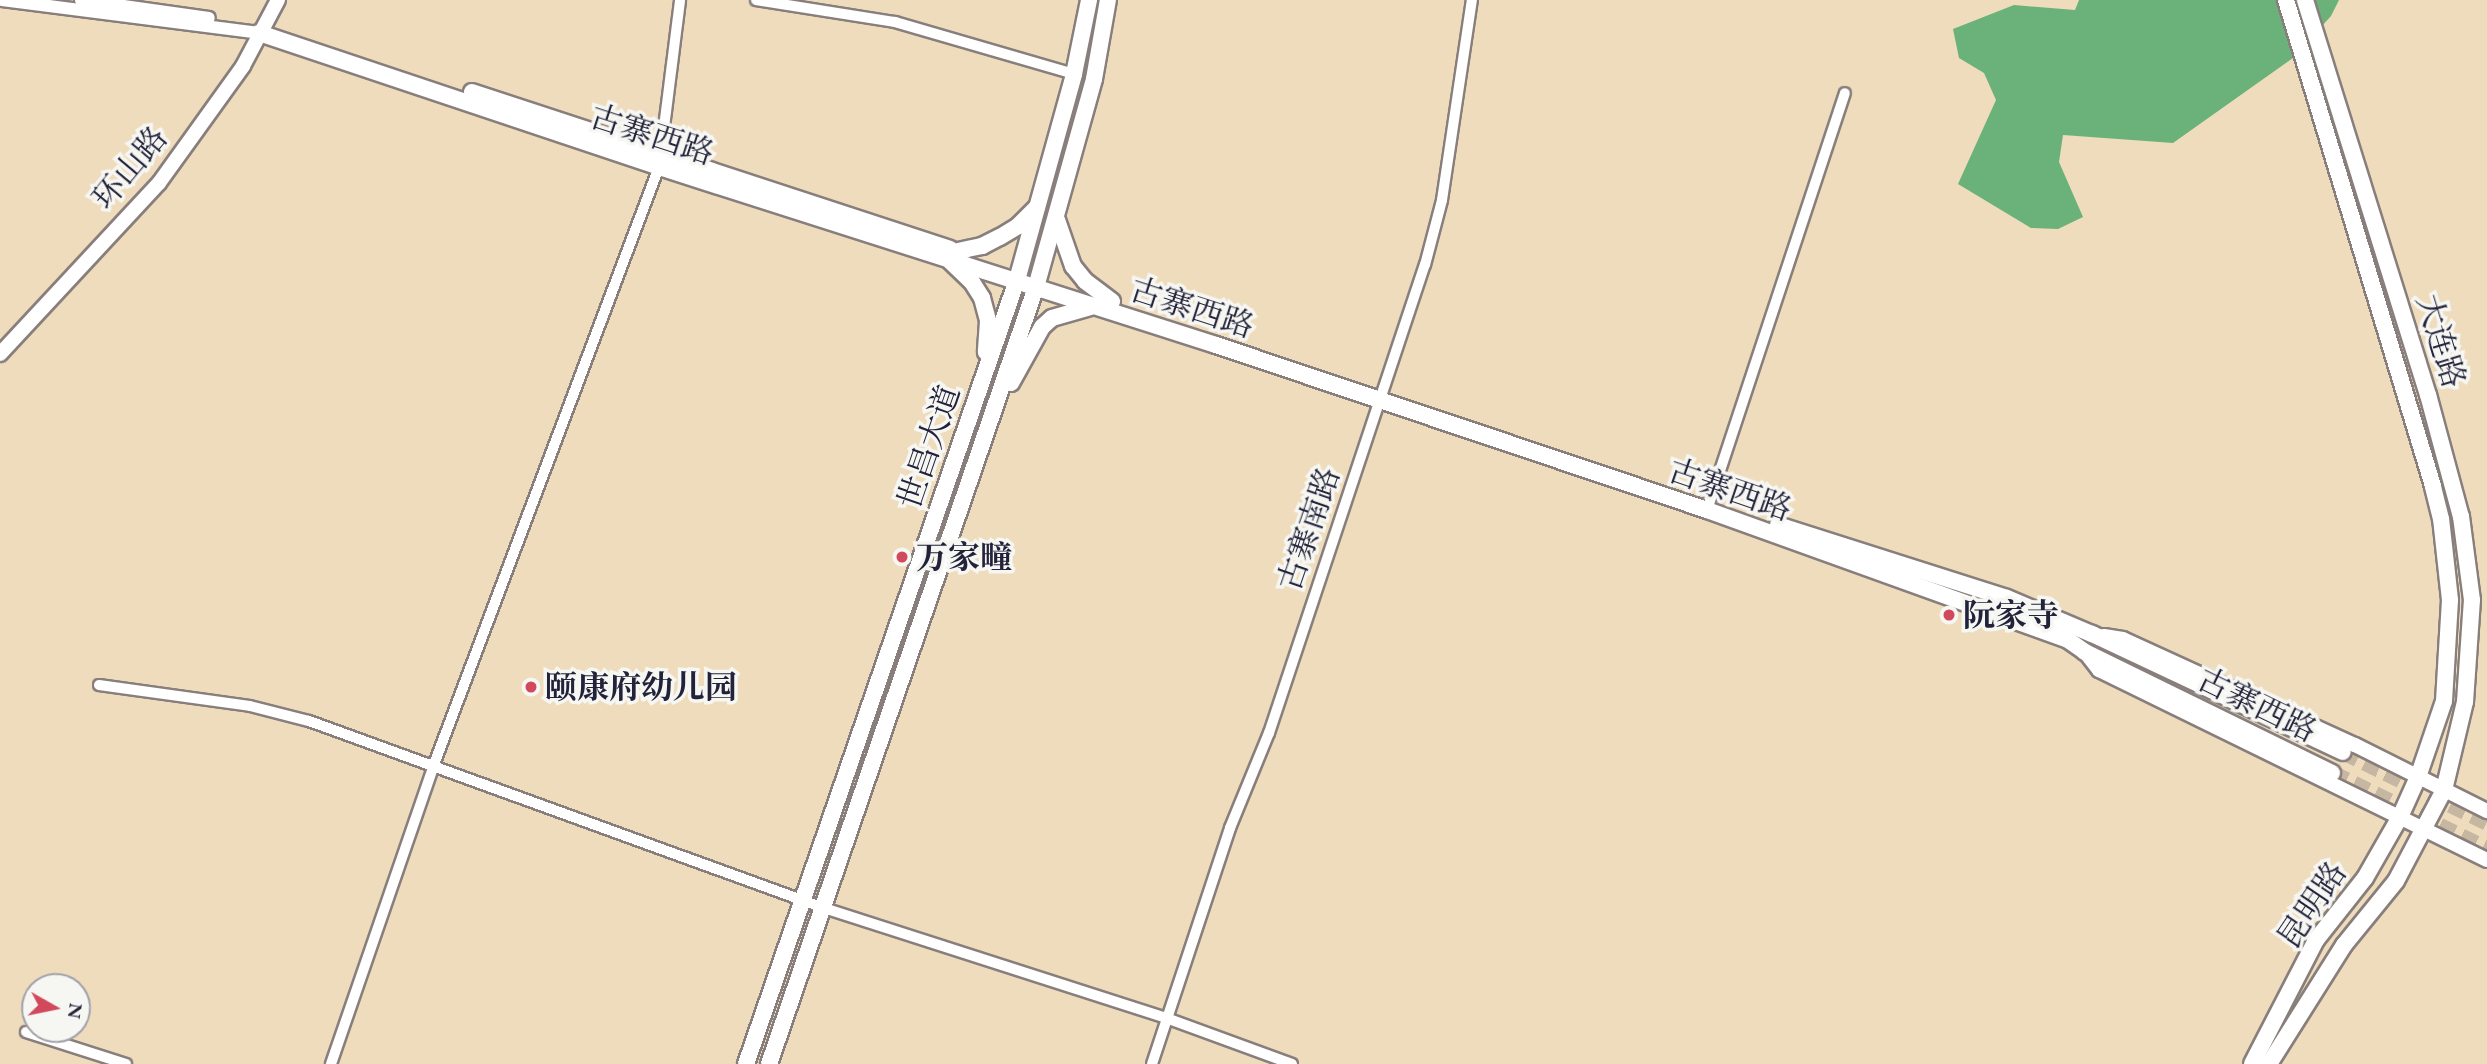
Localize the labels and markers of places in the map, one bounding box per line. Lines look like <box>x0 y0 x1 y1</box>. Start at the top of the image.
place label: 万家疃 <box>916 538 1012 576</box>
marker: 万家疃 <box>894 549 910 565</box>
place label: 阮家寺 <box>1963 596 2059 634</box>
marker: 阮家寺 <box>1941 607 1957 623</box>
place label: 颐康府幼儿园 <box>545 668 737 706</box>
marker: 颐康府幼儿园 <box>523 679 539 695</box>

